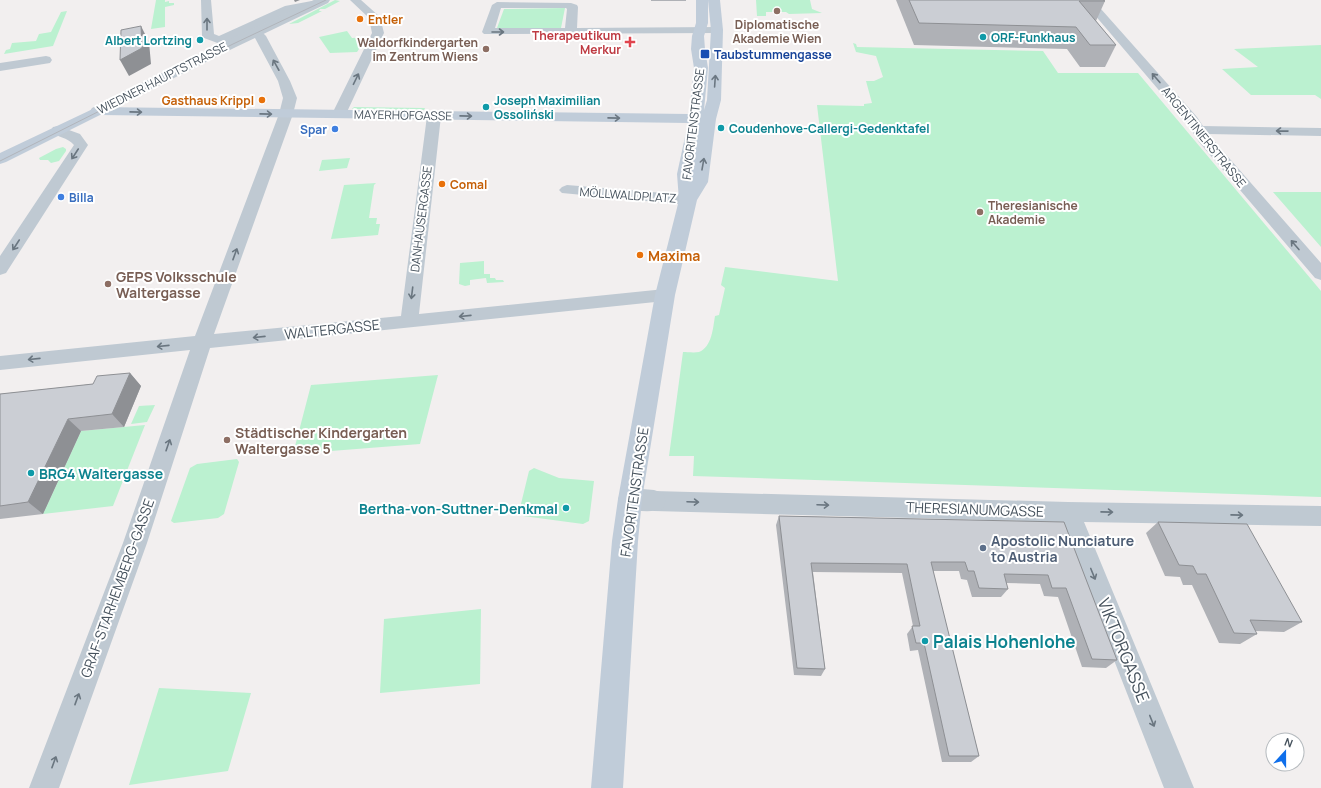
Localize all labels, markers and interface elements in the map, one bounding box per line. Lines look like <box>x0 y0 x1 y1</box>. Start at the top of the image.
marker: Diplomatische Akademie Wien <box>772 6 782 16</box>
place label: Entler <box>368 11 403 28</box>
marker: Entler <box>355 14 365 24</box>
place label: Diplomatische Akademie Wien <box>732 16 822 47</box>
one-way arrow <box>203 18 211 31</box>
place label: Therapeutikum Merkur <box>532 27 621 58</box>
one-way arrow <box>491 28 504 36</box>
place label: ORF-Funkhaus <box>991 29 1076 46</box>
place label: Albert Lortzing <box>105 32 192 49</box>
marker: ORF-Funkhaus <box>978 32 988 42</box>
place label: Waldorfkindergarten im Zentrum Wiens <box>357 34 479 65</box>
marker: Albert Lortzing <box>195 35 205 45</box>
marker: Therapeutikum Merkur <box>624 36 636 48</box>
street label: WIEDNER HAUPTSTRASSE <box>94 38 230 118</box>
marker: Waldorfkindergarten im Zentrum Wiens <box>481 44 491 54</box>
place label: Taubstummengasse <box>714 46 832 63</box>
marker: Taubstummengasse <box>699 48 711 60</box>
one-way arrow <box>271 59 279 71</box>
street label: FAVORITENSTRASSE <box>678 67 708 181</box>
one-way arrow <box>1151 73 1160 84</box>
one-way arrow <box>353 74 360 86</box>
one-way arrow <box>711 75 719 88</box>
street label: ARGENTINIERSTRASSE <box>1158 83 1250 191</box>
place label: Gasthaus Krippl <box>162 92 254 109</box>
place label: Joseph Maximilian Ossoliński <box>494 92 601 123</box>
marker: Gasthaus Krippl <box>257 95 267 105</box>
marker: Joseph Maximilian Ossoliński <box>481 102 491 112</box>
street label: MAYERHOFGASSE <box>354 106 452 124</box>
one-way arrow <box>129 108 142 116</box>
one-way arrow <box>259 110 272 118</box>
one-way arrow <box>459 112 472 120</box>
one-way arrow <box>607 114 620 122</box>
place label: Coudenhove-Callergi-Gedenktafel <box>729 120 930 137</box>
place label: Spar <box>300 121 327 138</box>
marker: Coudenhove-Callergi-Gedenktafel <box>716 123 726 133</box>
marker: Spar <box>330 124 340 134</box>
one-way arrow <box>1276 127 1289 135</box>
one-way arrow <box>71 149 79 160</box>
one-way arrow <box>699 158 707 171</box>
street label: DANHAUSERGASSE <box>406 165 436 273</box>
place label: Comal <box>450 176 487 193</box>
marker: Comal <box>437 179 447 189</box>
street label: MÖLLWALDPLATZ <box>579 183 677 207</box>
place label: Billa <box>69 189 94 206</box>
marker: Billa <box>56 192 66 202</box>
place label: Theresianische Akademie <box>988 197 1078 228</box>
marker: Theresianische Akademie <box>975 207 985 217</box>
one-way arrow <box>12 239 20 250</box>
one-way arrow <box>1291 239 1300 250</box>
place label: Maxima <box>648 246 700 265</box>
one-way arrow <box>231 248 239 260</box>
marker: Maxima <box>635 250 645 260</box>
place label: GEPS Volksschule Waltergasse <box>116 267 237 302</box>
marker: GEPS Volksschule Waltergasse <box>103 279 113 289</box>
one-way arrow <box>408 286 416 299</box>
one-way arrow <box>459 312 472 319</box>
street label: WALTERGASSE <box>284 315 381 343</box>
one-way arrow <box>252 333 265 341</box>
one-way arrow <box>157 342 170 350</box>
one-way arrow <box>28 356 41 363</box>
place label: Städtischer Kindergarten Waltergasse 5 <box>235 423 407 458</box>
street label: FAVORITENSTRASSE <box>615 426 653 558</box>
marker: Städtischer Kindergarten Waltergasse 5 <box>222 435 232 445</box>
one-way arrow <box>164 439 172 451</box>
place label: BRG4 Waltergasse <box>39 464 163 483</box>
marker: BRG4 Waltergasse <box>26 468 36 478</box>
street label: GRAF-STARHEMBERG-GASSE <box>76 496 158 680</box>
street label: THERESIANUMGASSE <box>906 497 1044 521</box>
one-way arrow <box>686 498 699 505</box>
place label: Bertha-von-Suttner-Denkmal <box>359 499 558 518</box>
one-way arrow <box>816 501 829 509</box>
marker: Bertha-von-Suttner-Denkmal <box>561 503 571 513</box>
one-way arrow <box>1100 509 1113 516</box>
one-way arrow <box>1230 511 1243 519</box>
place label: Apostolic Nunciature to Austria <box>991 531 1134 566</box>
marker: Apostolic Nunciature to Austria <box>978 543 988 553</box>
one-way arrow <box>1090 567 1098 579</box>
street label: VIKTORGASSE <box>1093 594 1155 706</box>
place label: Palais Hohenlohe <box>933 630 1076 653</box>
marker: Palais Hohenlohe <box>920 636 930 646</box>
one-way arrow <box>74 693 81 706</box>
one-way arrow <box>1149 714 1156 726</box>
north arrow <box>1265 732 1305 772</box>
text: N <box>1282 734 1295 751</box>
one-way arrow <box>50 756 58 768</box>

